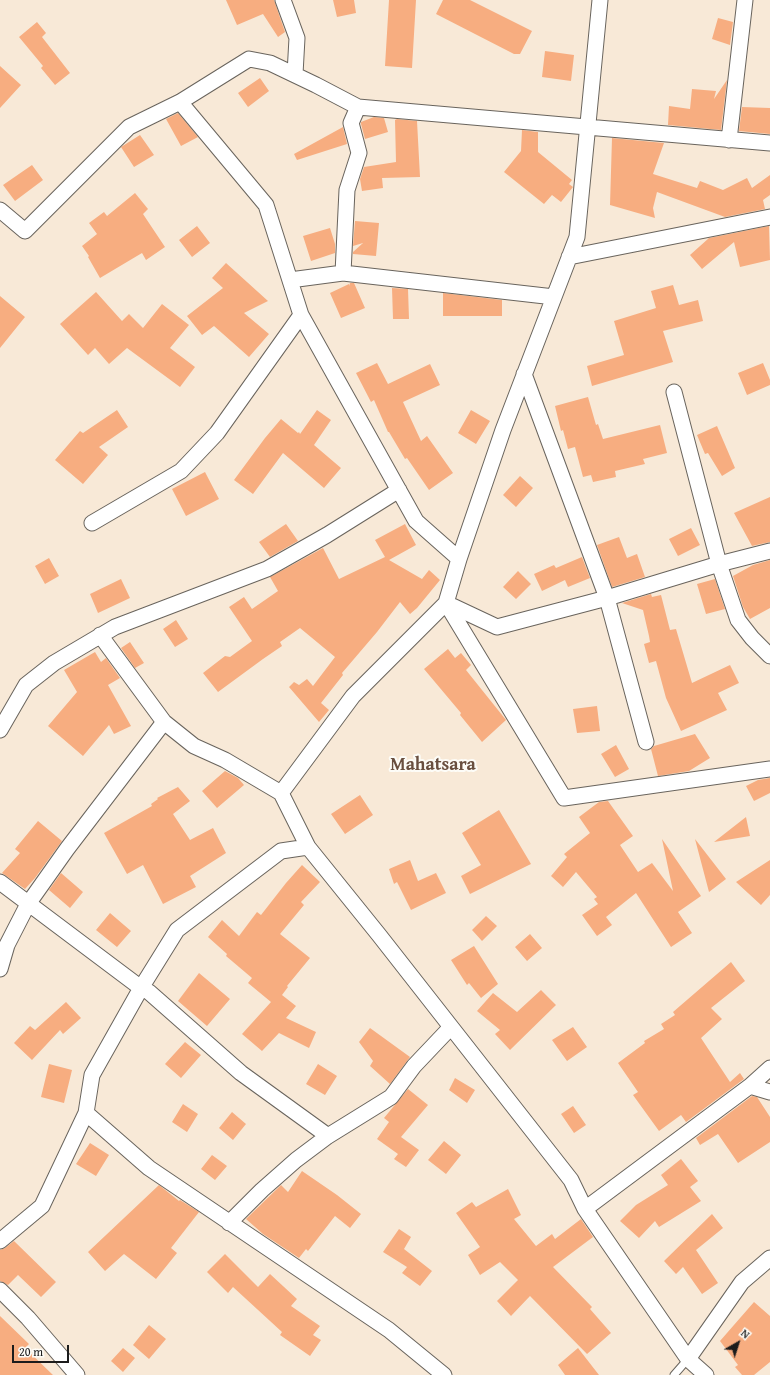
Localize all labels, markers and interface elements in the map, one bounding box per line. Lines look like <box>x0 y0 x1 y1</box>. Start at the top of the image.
district label: Mahatsara <box>390 754 476 776</box>
north arrow <box>718 1323 758 1363</box>
text: N <box>738 1325 753 1342</box>
scale bar <box>14 1337 71 1363</box>
text: 20 m <box>19 1343 43 1360</box>

